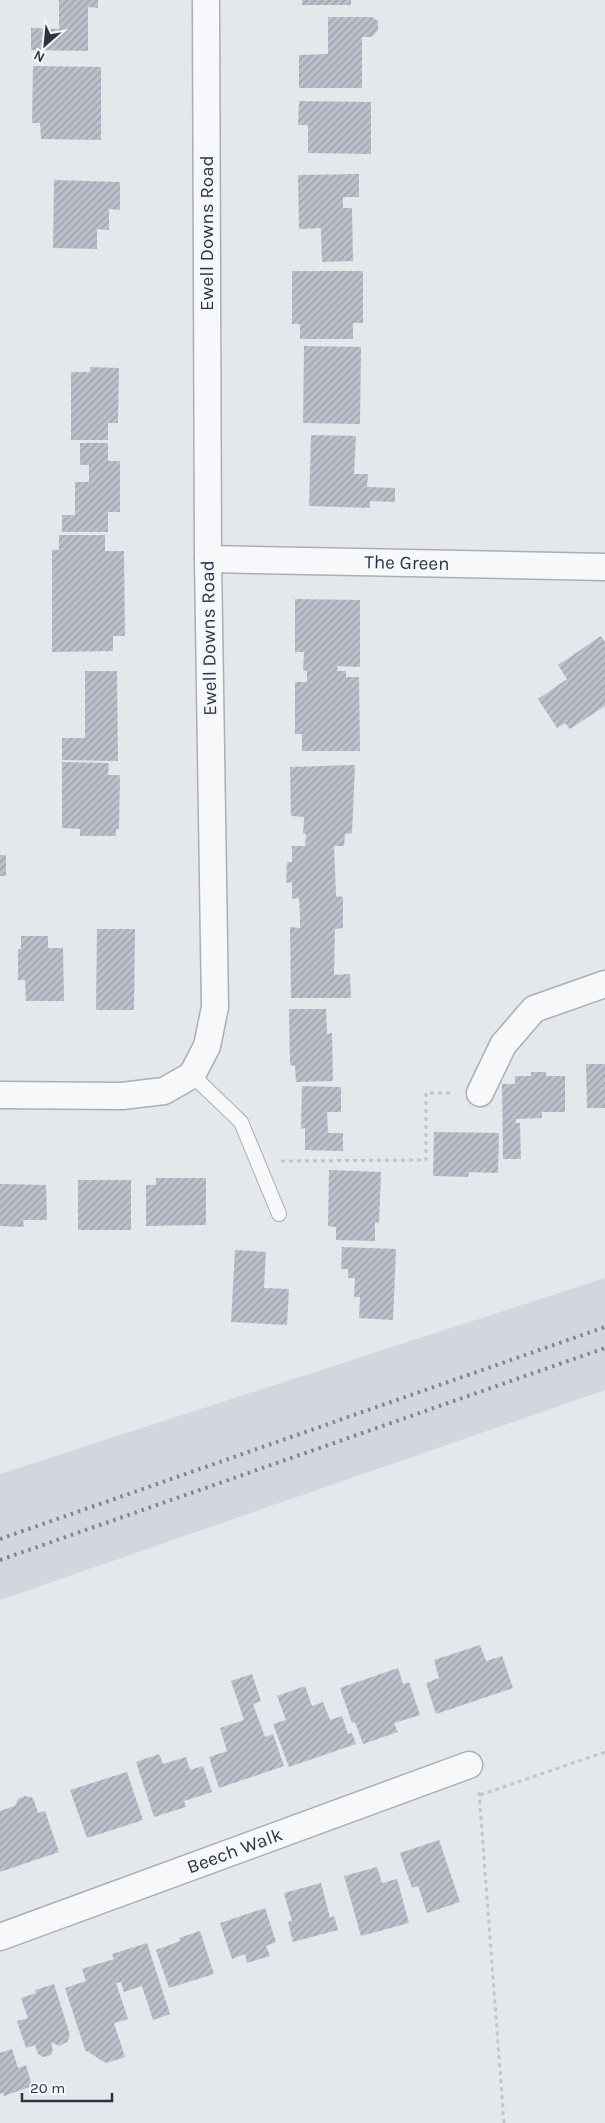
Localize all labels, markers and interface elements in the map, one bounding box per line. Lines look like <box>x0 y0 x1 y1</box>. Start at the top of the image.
north arrow <box>20 20 70 70</box>
text: N <box>31 46 48 66</box>
street label: Ewell Downs Road <box>196 155 218 311</box>
street label: The Green <box>364 551 450 575</box>
street label: Ewell Downs Road <box>197 560 221 716</box>
street label: Beech Walk <box>184 1823 286 1878</box>
scale bar <box>22 2070 112 2102</box>
text: 20 m <box>30 2079 65 2097</box>

